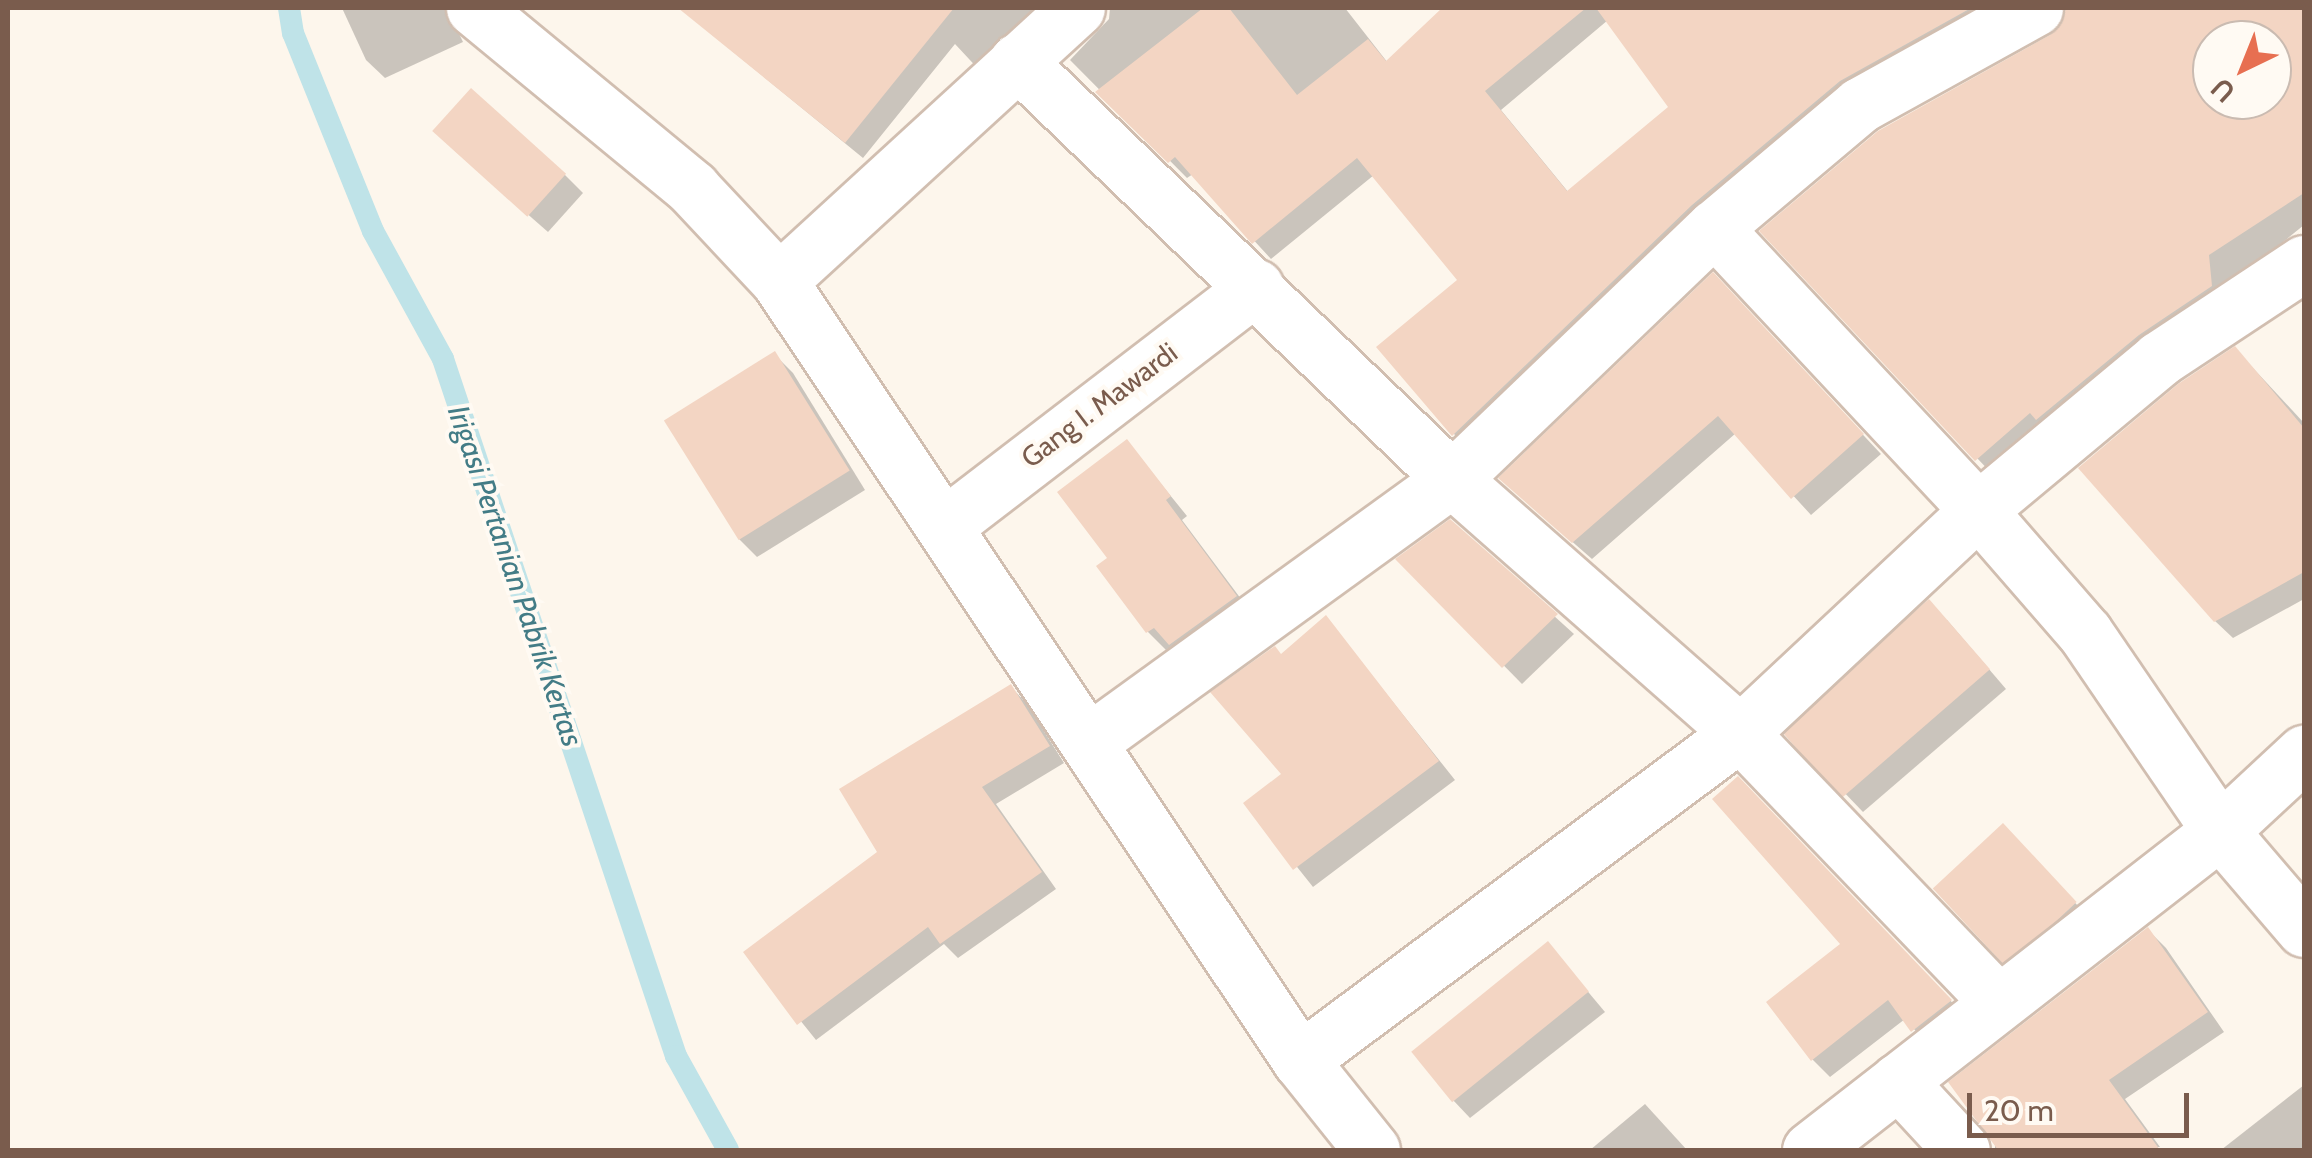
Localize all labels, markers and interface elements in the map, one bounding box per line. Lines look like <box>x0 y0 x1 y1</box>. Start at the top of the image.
north arrow <box>2192 20 2292 120</box>
text: U <box>2204 71 2242 110</box>
street label: Gang I. Mawardi <box>1014 335 1184 475</box>
water label: Irigasi Pertanian Pabrik Kertas <box>440 401 590 751</box>
scale bar <box>1972 1073 2194 1135</box>
text: 20 m <box>1984 1092 2054 1129</box>

